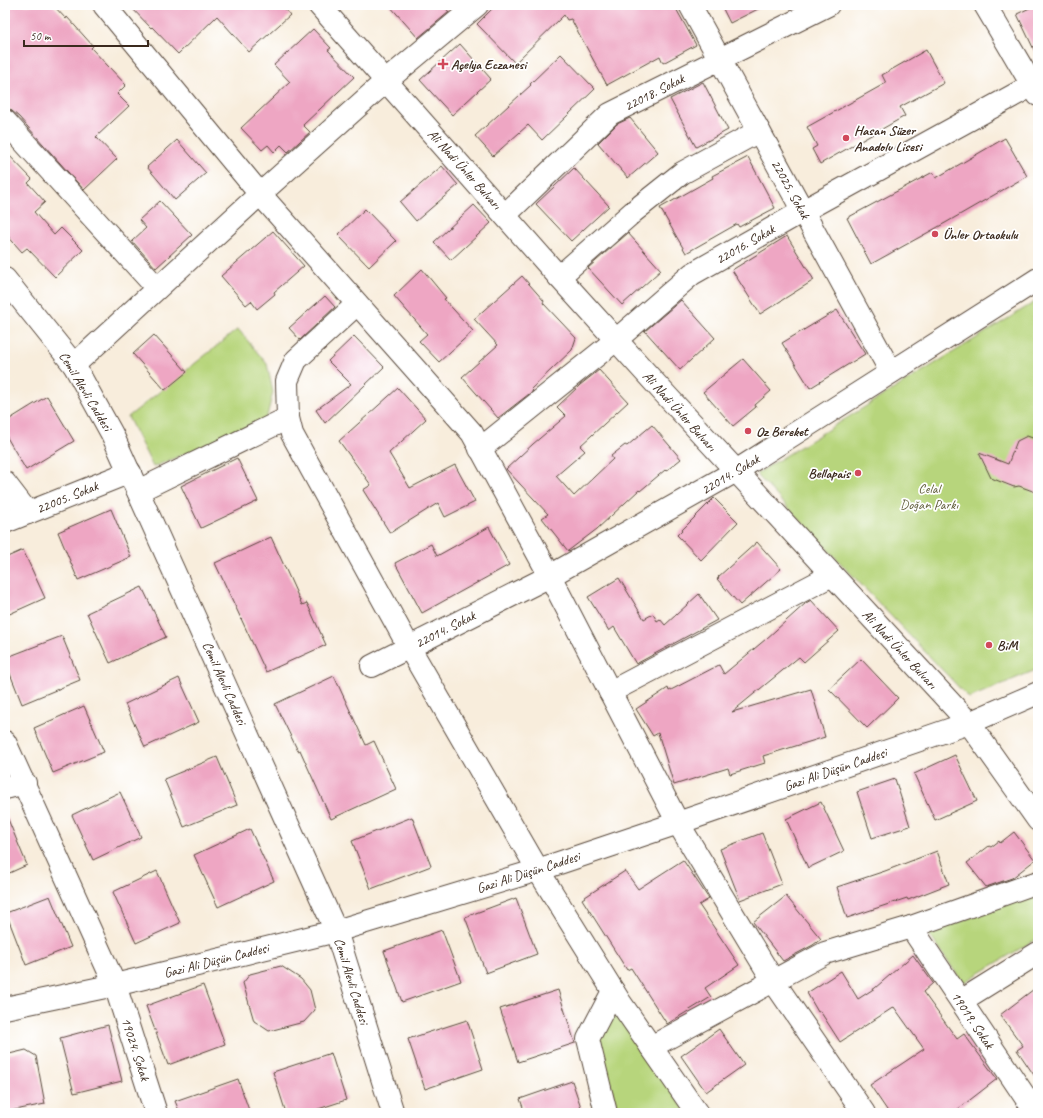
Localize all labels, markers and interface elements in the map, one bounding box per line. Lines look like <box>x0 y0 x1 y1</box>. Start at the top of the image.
scale bar <box>24 22 148 48</box>
text: 50 m <box>30 28 52 44</box>
place label: Açelya Eczanesi <box>451 56 528 73</box>
marker: Açelya Eczanesi <box>438 59 448 69</box>
street label: 22018. Sokak <box>621 70 688 115</box>
place label: Hasan Süzer Anadolu Lisesi <box>854 122 924 155</box>
street label: Ali Nadi Ünler Bulvarı <box>424 126 506 214</box>
marker: Hasan Süzer Anadolu Lisesi <box>841 133 851 143</box>
street label: 22025. Sokak <box>767 157 814 223</box>
street label: 22016. Sokak <box>713 220 778 268</box>
place label: Ünler Ortaokulu <box>943 226 1019 243</box>
marker: Ünler Ortaokulu <box>930 229 940 239</box>
street label: Cemil Alevli Caddesi <box>55 349 117 436</box>
street label: Ali Nadi Ünler Bulvarı <box>639 368 721 456</box>
place label: Oz Bereket <box>756 423 809 440</box>
marker: Oz Bereket <box>743 426 753 436</box>
street label: 22014. Sokak <box>698 450 763 498</box>
place label: Bellapais <box>808 465 852 482</box>
marker: Bellapais <box>853 468 863 478</box>
street label: 22005. Sokak <box>34 477 101 518</box>
park label: Celal Doğan Parkı <box>900 480 959 513</box>
street label: Ali Nadi Ünler Bulvarı <box>859 606 942 694</box>
street label: 22014. Sokak <box>412 607 479 652</box>
place label: BiM <box>997 637 1019 654</box>
street label: Cemil Alevli Caddesi <box>199 639 251 730</box>
marker: BiM <box>984 640 994 650</box>
street label: Gazi Ali Düşün Caddesi <box>782 743 891 795</box>
street label: Gazi Ali Düşün Caddesi <box>474 847 584 897</box>
street label: Cemil Alevli Caddesi <box>330 936 373 1029</box>
street label: Gazi Ali Düşün Caddesi <box>162 939 273 982</box>
street label: 19019. Sokak <box>947 989 998 1053</box>
street label: 19024. Sokak <box>117 1016 154 1084</box>

